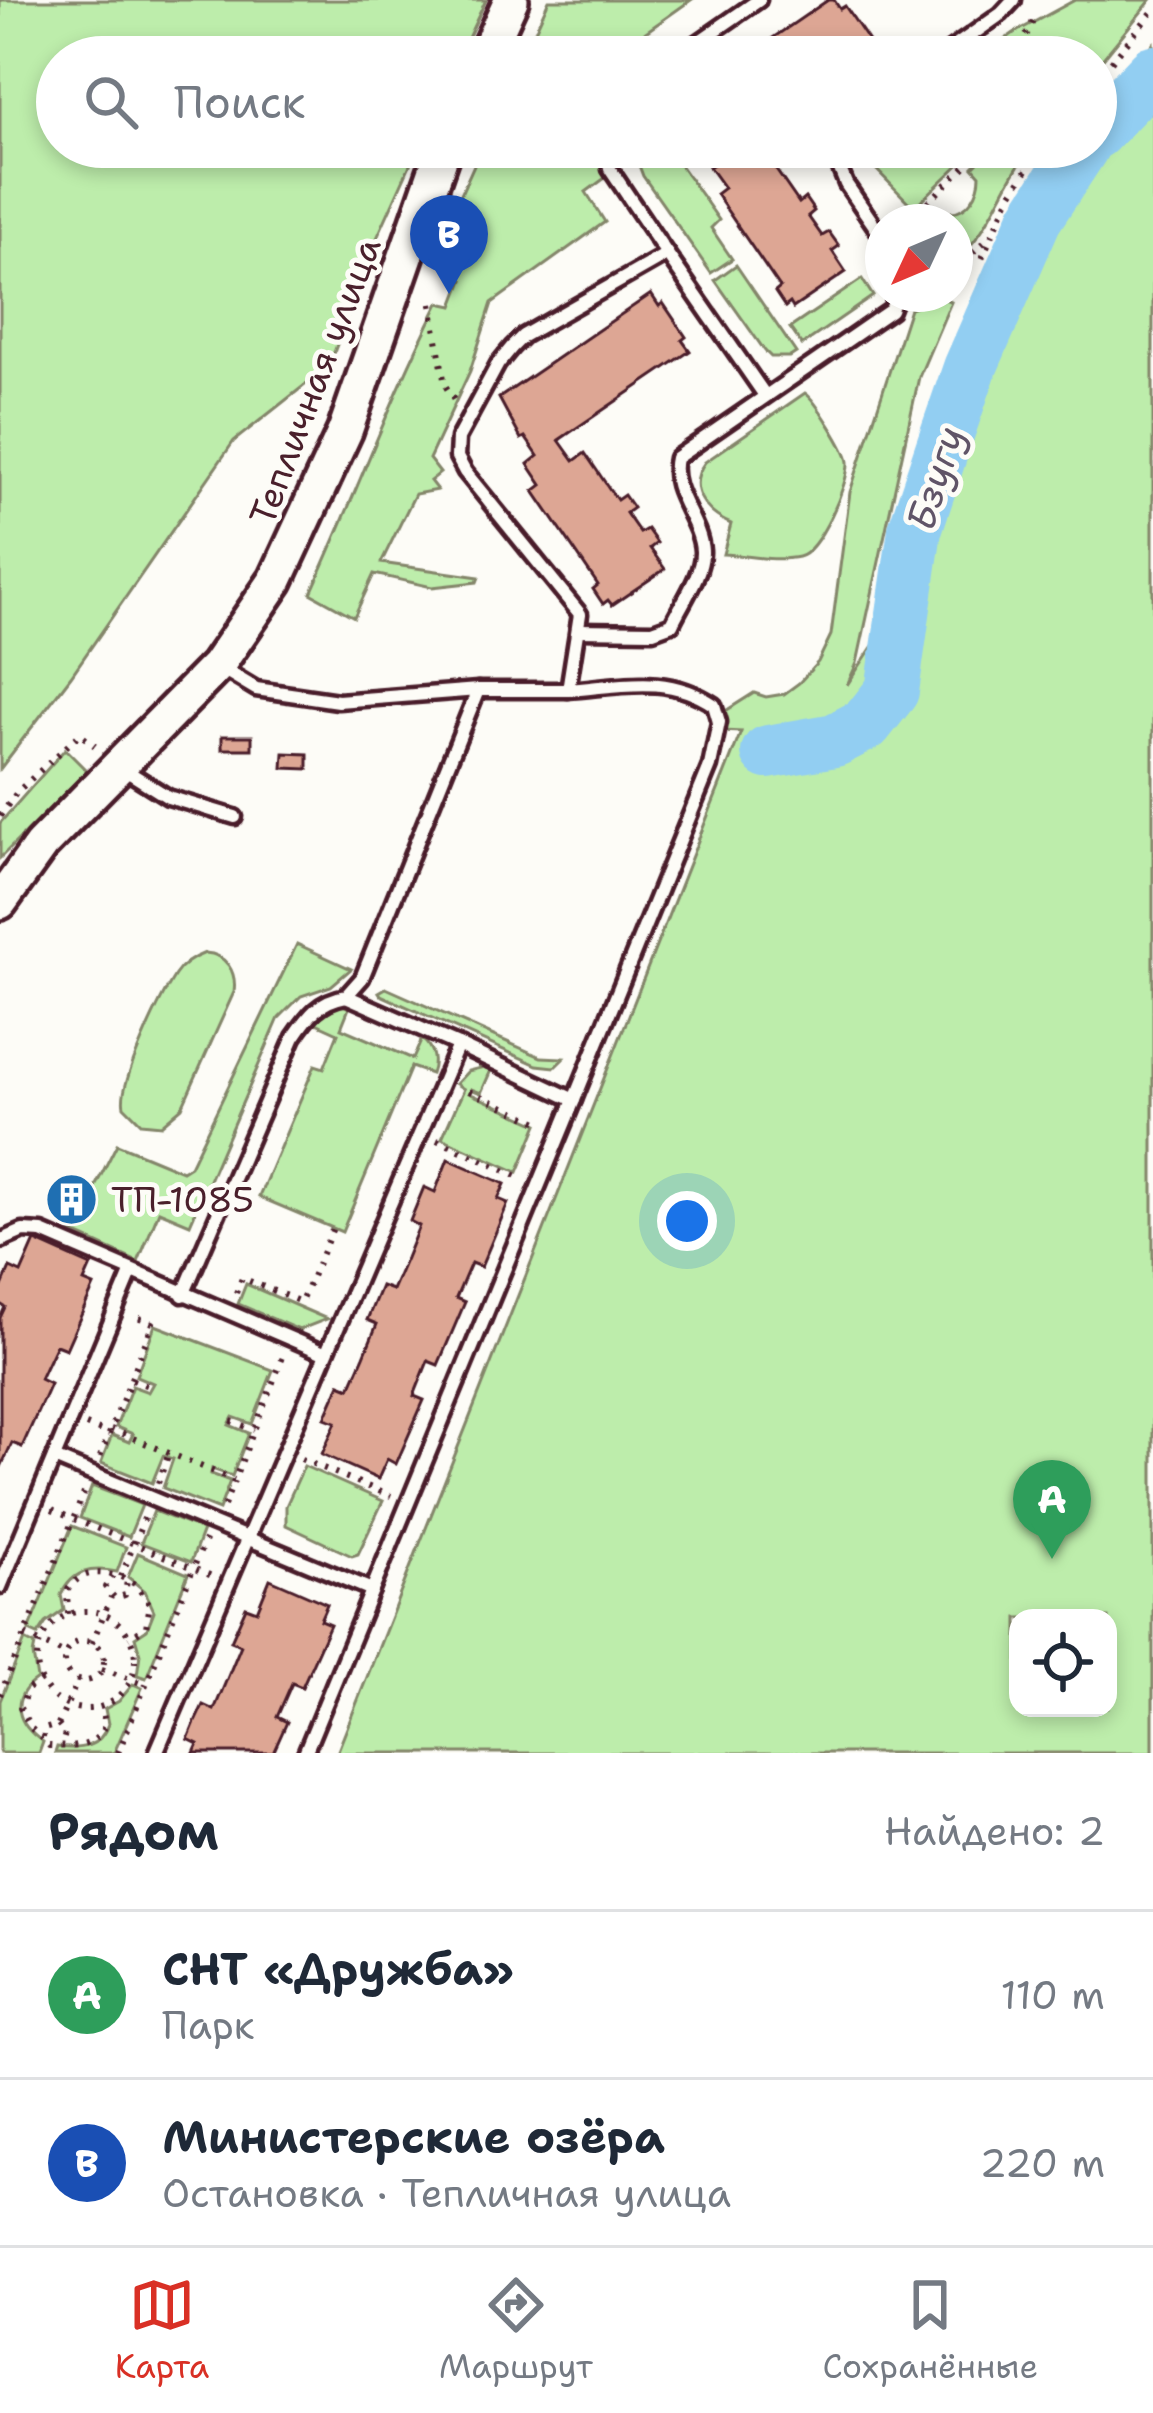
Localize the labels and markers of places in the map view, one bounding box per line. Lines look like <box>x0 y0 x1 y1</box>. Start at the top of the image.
pin: B <box>410 195 488 294</box>
building icon: ТП-1085 <box>44 1171 100 1227</box>
place label: ТП-1085 <box>111 1175 254 1224</box>
pin: A <box>1013 1460 1091 1559</box>

